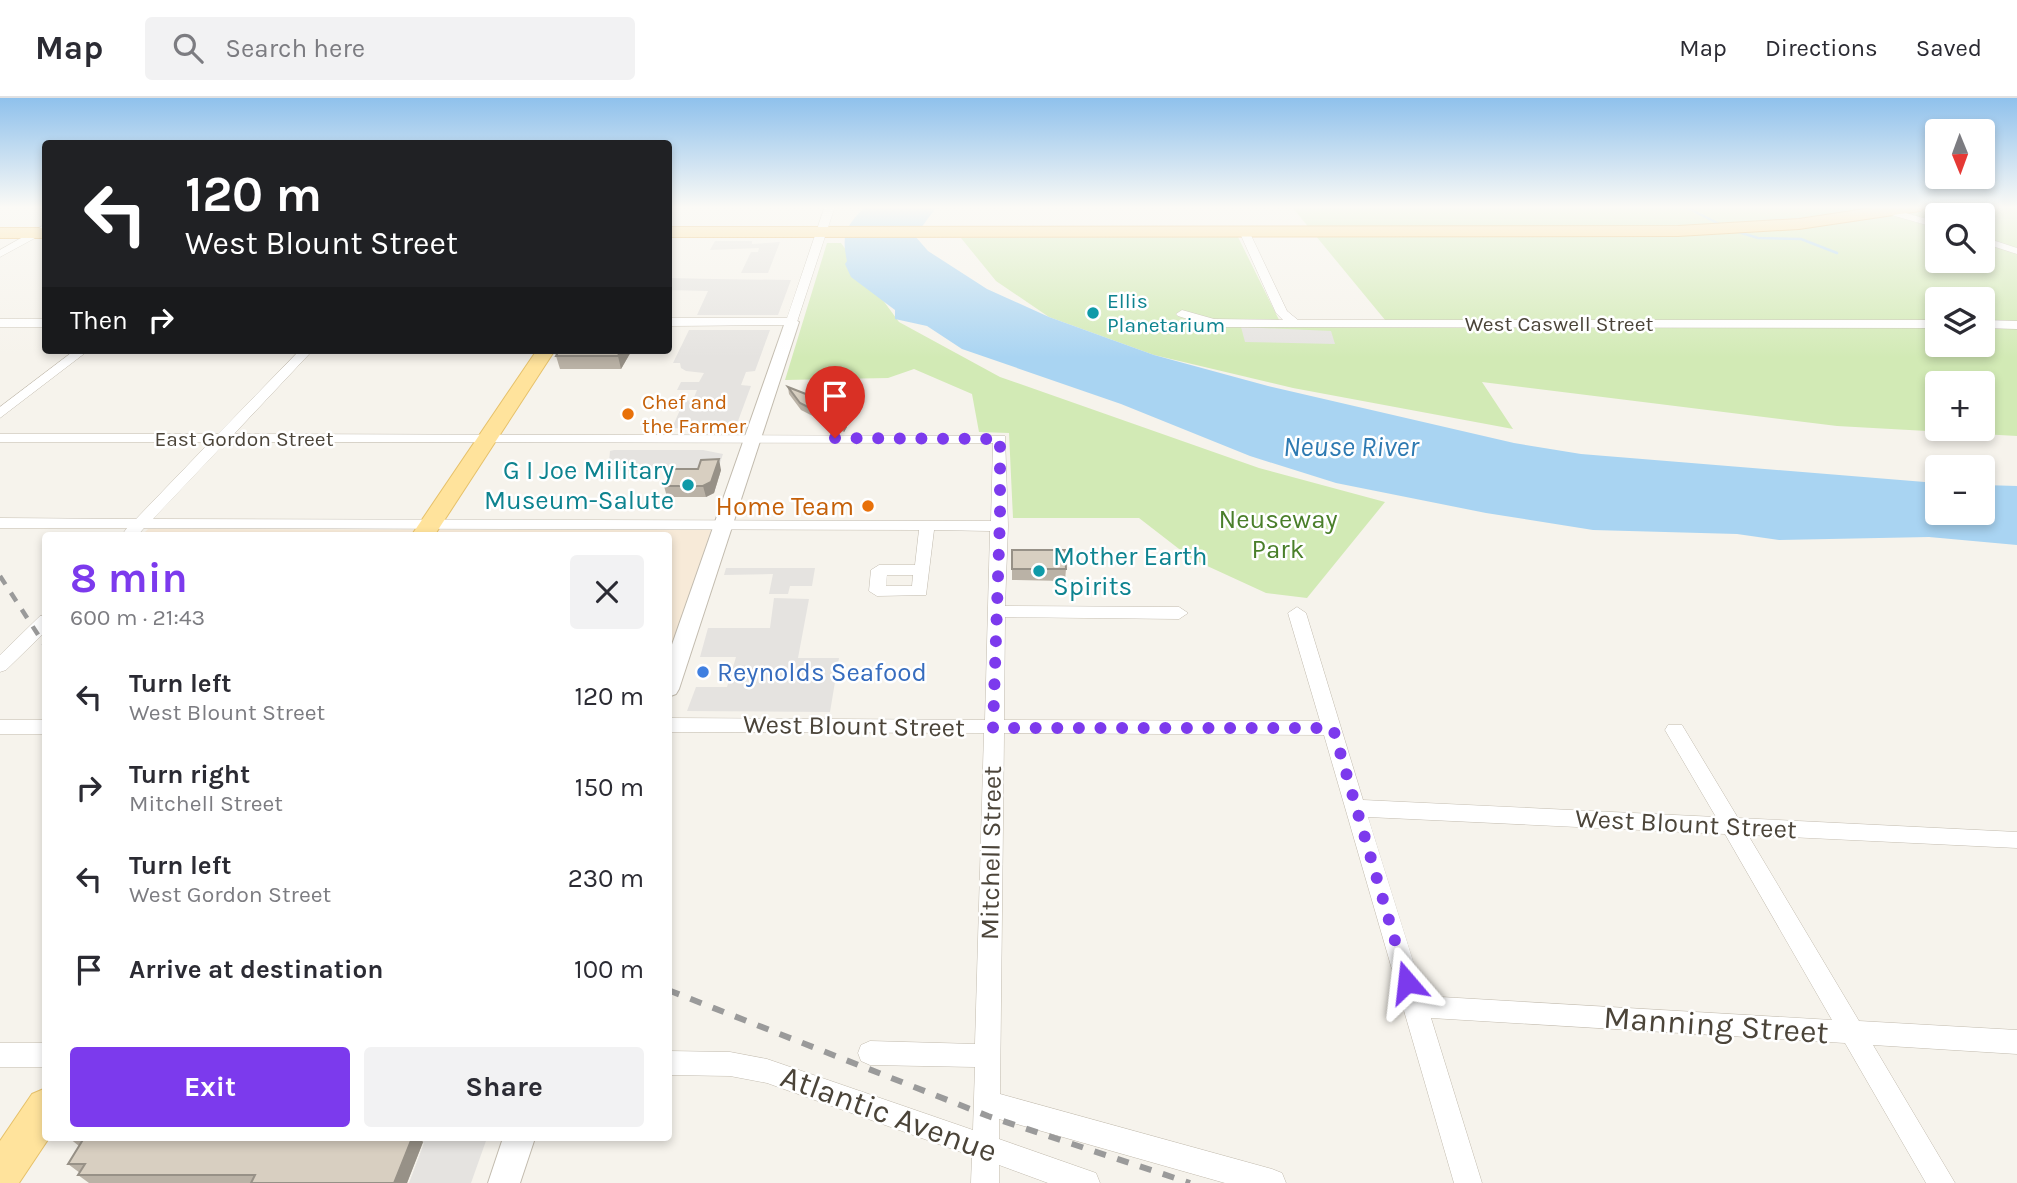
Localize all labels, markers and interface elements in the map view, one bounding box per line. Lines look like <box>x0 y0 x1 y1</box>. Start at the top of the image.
search box <box>145 17 635 80</box>
text: Map <box>35 29 103 67</box>
icon: search <box>169 29 207 67</box>
text: Search here <box>225 33 365 64</box>
text: Map <box>1679 34 1727 62</box>
text: Directions <box>1765 34 1878 62</box>
text: Saved <box>1916 34 1982 62</box>
north arrow <box>1925 119 1995 189</box>
map controls <box>1925 119 1995 525</box>
text: 120 m <box>185 166 322 223</box>
icon: left <box>70 168 161 259</box>
button: search <box>1925 203 1995 273</box>
text: West Blount Street <box>185 225 458 262</box>
button: layers <box>1925 287 1995 357</box>
place label: Ellis Planetarium <box>1107 289 1225 337</box>
icon: right <box>142 301 180 339</box>
text: Then <box>70 305 128 336</box>
marker: Ellis Planetarium <box>1085 305 1101 321</box>
street label: West Caswell Street <box>1465 312 1653 336</box>
pin <box>805 366 865 438</box>
button: + <box>1925 371 1995 441</box>
icon: arrive <box>816 377 854 415</box>
place label: Chef and the Farmer <box>642 390 746 438</box>
marker: Chef and the Farmer <box>620 406 636 422</box>
street label: East Gordon Street <box>154 427 334 451</box>
water label: Neuse River <box>1283 430 1420 463</box>
place label: G I Joe Military Museum-Salute <box>484 455 674 516</box>
button: − <box>1925 455 1995 525</box>
marker: G I Joe Military Museum-Salute <box>680 477 696 493</box>
place label: Home Team <box>716 491 854 522</box>
marker: Home Team <box>860 498 876 514</box>
park label: Neuseway Park <box>1218 504 1338 565</box>
place label: Mother Earth Spirits <box>1053 541 1207 602</box>
text: 8 min <box>70 553 188 603</box>
button: close <box>570 555 644 629</box>
marker: Mother Earth Spirits <box>1031 563 1047 579</box>
text: 600 m · 21:43 <box>70 604 205 631</box>
place label: Reynolds Seafood <box>717 657 927 688</box>
marker: Reynolds Seafood <box>695 664 711 680</box>
text: Turn left <box>129 668 231 699</box>
icon: left <box>70 678 108 716</box>
text: 120 m <box>574 681 644 712</box>
text: West Blount Street <box>129 699 325 726</box>
street label: West Blount Street <box>743 709 965 743</box>
text: Turn right <box>129 759 250 790</box>
street label: Mitchell Street <box>974 765 1008 940</box>
icon: right <box>70 769 108 807</box>
text: 150 m <box>575 772 644 803</box>
text: Mitchell Street <box>129 790 283 817</box>
street label: West Blount Street <box>1574 803 1798 845</box>
text: Turn left <box>129 850 231 881</box>
icon: left <box>70 860 108 898</box>
text: 230 m <box>568 863 644 894</box>
text: West Gordon Street <box>129 881 331 908</box>
position arrow <box>1370 945 1444 1019</box>
icon: arrive <box>70 951 108 989</box>
text: Arrive at destination <box>129 954 383 985</box>
text: 100 m <box>574 954 644 985</box>
street label: Manning Street <box>1602 999 1830 1051</box>
button: Exit <box>70 1047 350 1127</box>
button: Share <box>364 1047 644 1127</box>
street label: Atlantic Avenue <box>776 1058 1002 1170</box>

